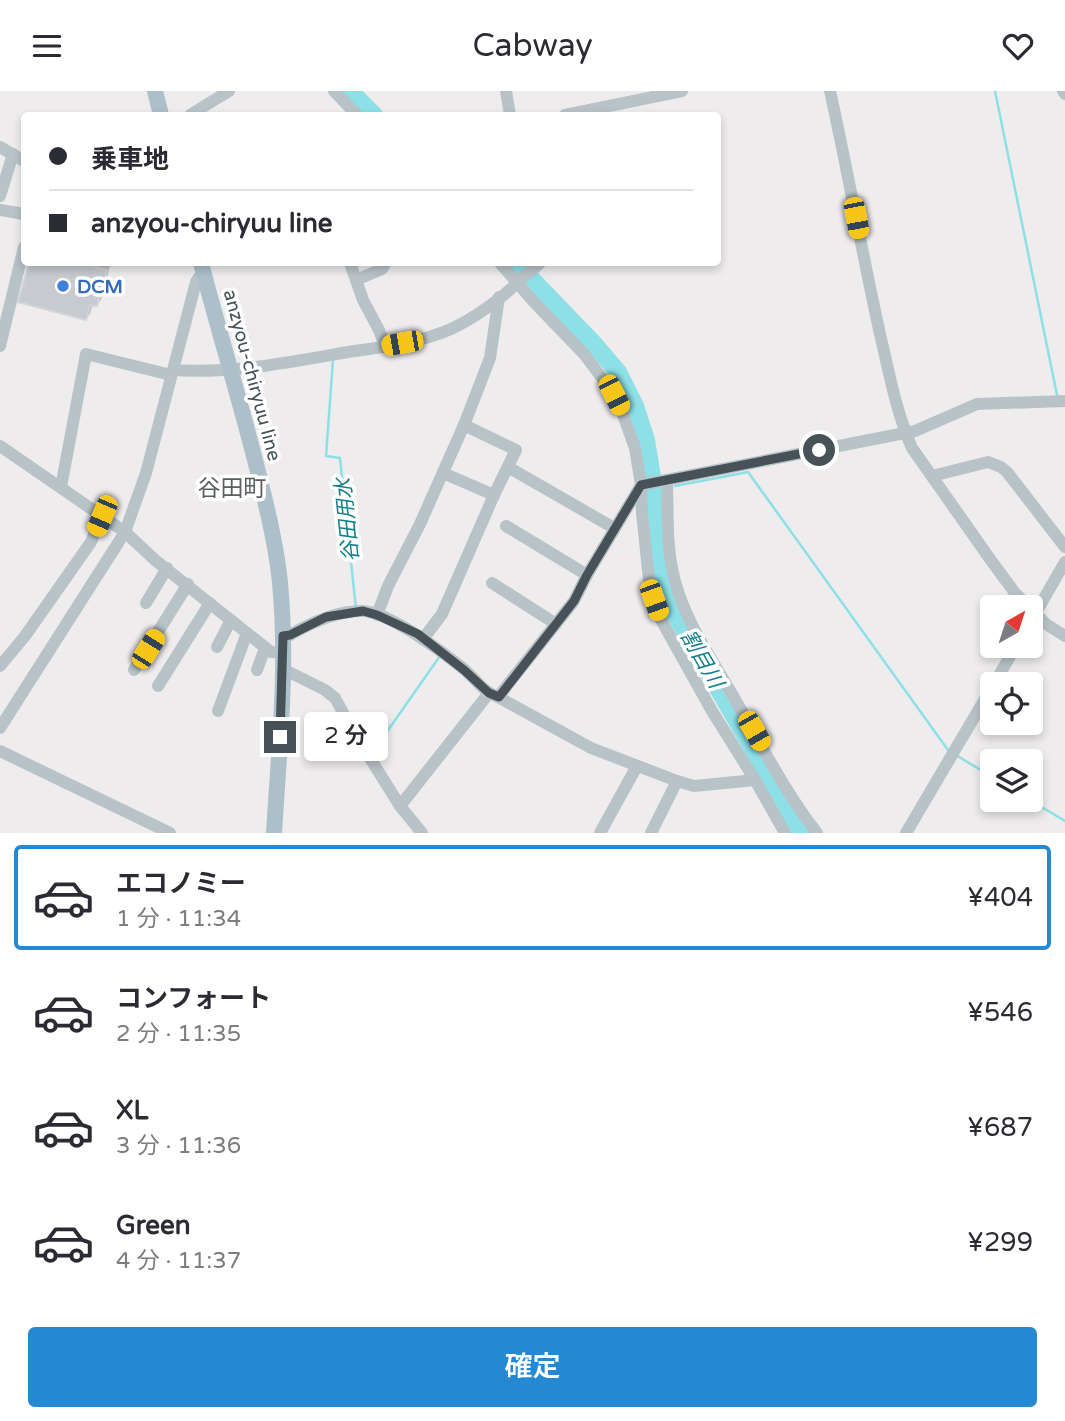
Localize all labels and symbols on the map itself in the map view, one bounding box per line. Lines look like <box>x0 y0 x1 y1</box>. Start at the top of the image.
car <box>842 195 871 241</box>
place label: DCM <box>77 276 123 298</box>
marker: DCM <box>55 278 71 294</box>
street label: anzyou-chiryuu line <box>219 287 285 463</box>
car <box>380 329 425 357</box>
car <box>596 372 633 418</box>
route start <box>803 434 835 466</box>
district label: 谷田町 <box>198 475 267 503</box>
water label: 谷田用水 <box>330 475 364 563</box>
car <box>85 493 120 539</box>
car <box>637 577 672 623</box>
north arrow <box>980 595 1043 658</box>
car <box>128 626 169 672</box>
water label: 割目川 <box>675 626 729 695</box>
car <box>735 708 774 754</box>
callout: 2 分 <box>304 713 388 761</box>
route end <box>264 721 296 753</box>

